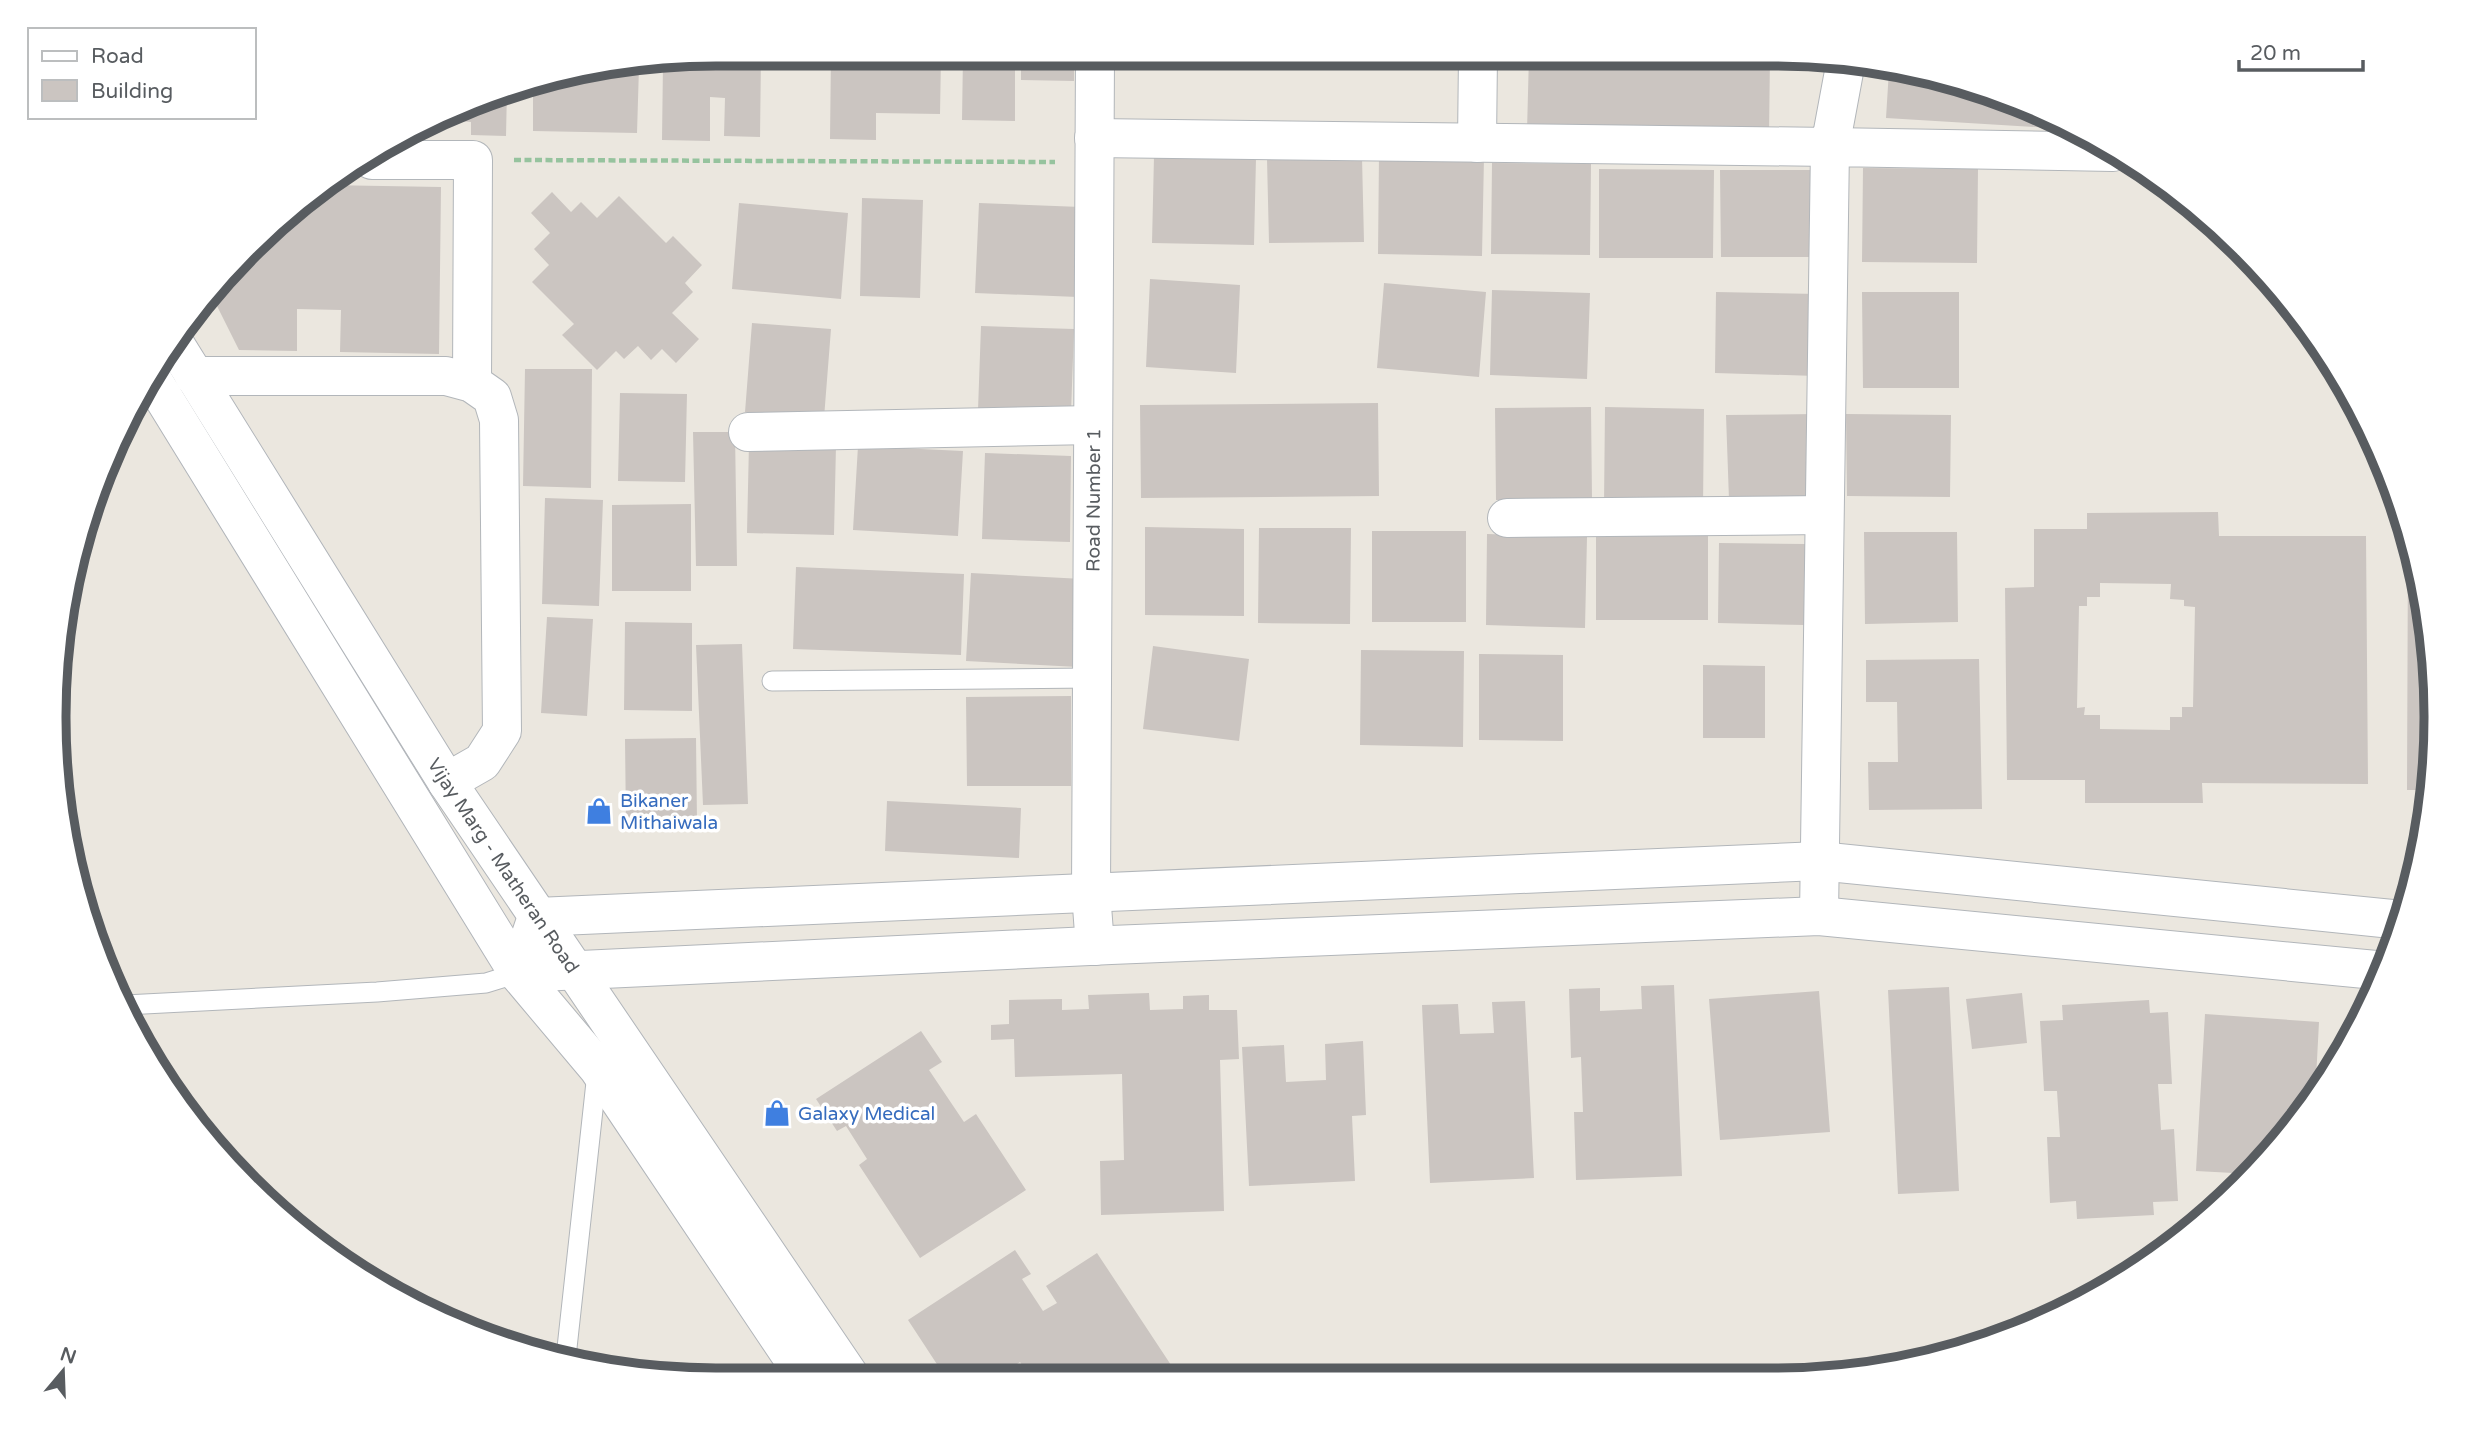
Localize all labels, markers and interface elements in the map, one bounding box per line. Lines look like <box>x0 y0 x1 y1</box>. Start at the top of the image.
legend <box>28 28 256 119</box>
scale bar <box>2239 28 2363 72</box>
text: 20 m <box>2250 41 2301 66</box>
text: Road <box>91 44 144 69</box>
text: Building <box>91 79 173 104</box>
street label: Road Number 1 <box>1083 428 1105 572</box>
street label: Vijay Marg - Matheran Road <box>423 754 583 978</box>
place label: Bikaner Mithaiwala <box>620 790 718 834</box>
shop icon: Bikaner Mithaiwala <box>584 796 614 826</box>
shop icon: Galaxy Medical <box>762 1098 792 1128</box>
place label: Galaxy Medical <box>798 1103 935 1125</box>
north arrow <box>28 1336 98 1406</box>
text: N <box>57 1343 79 1369</box>

